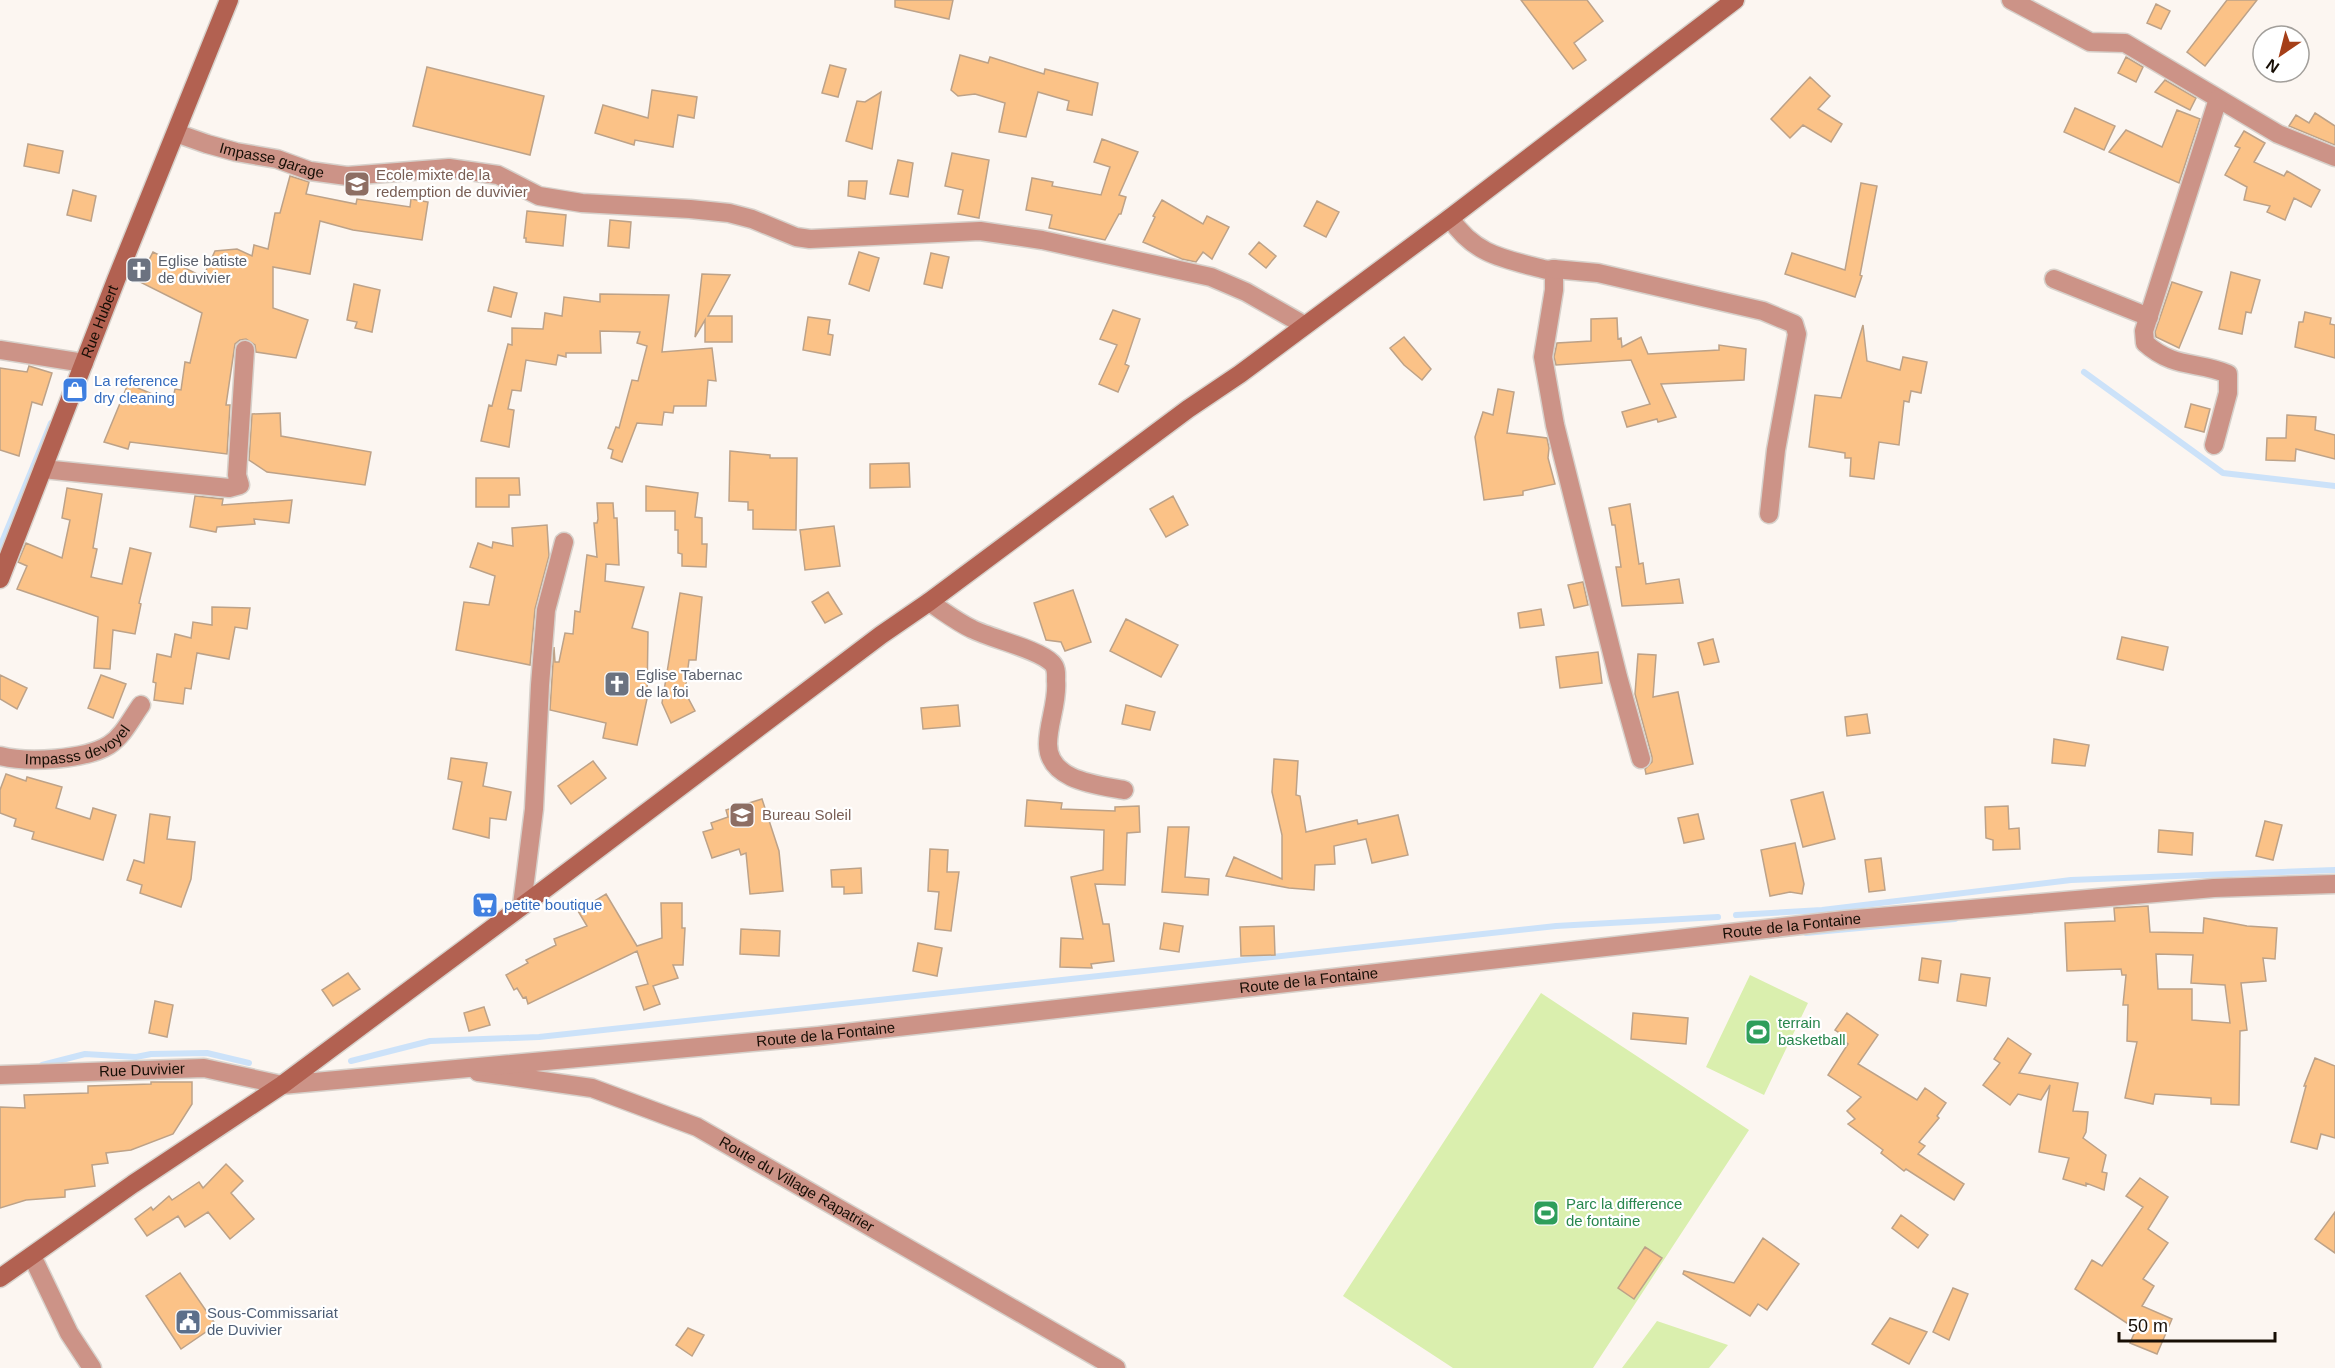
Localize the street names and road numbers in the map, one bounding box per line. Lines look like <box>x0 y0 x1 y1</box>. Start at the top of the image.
street label: Impasse garage <box>218 139 325 181</box>
street label: Rue Hubert <box>78 282 121 360</box>
street label: Impasss devoyel <box>24 722 133 768</box>
street label: Route de la Fontaine <box>1721 910 1862 942</box>
street label: Route de la Fontaine <box>1238 964 1379 996</box>
street label: Route de la Fontaine <box>756 1018 896 1050</box>
street label: Rue Duvivier <box>99 1060 185 1080</box>
street label: Route du Village Rapatrier <box>716 1133 877 1235</box>

